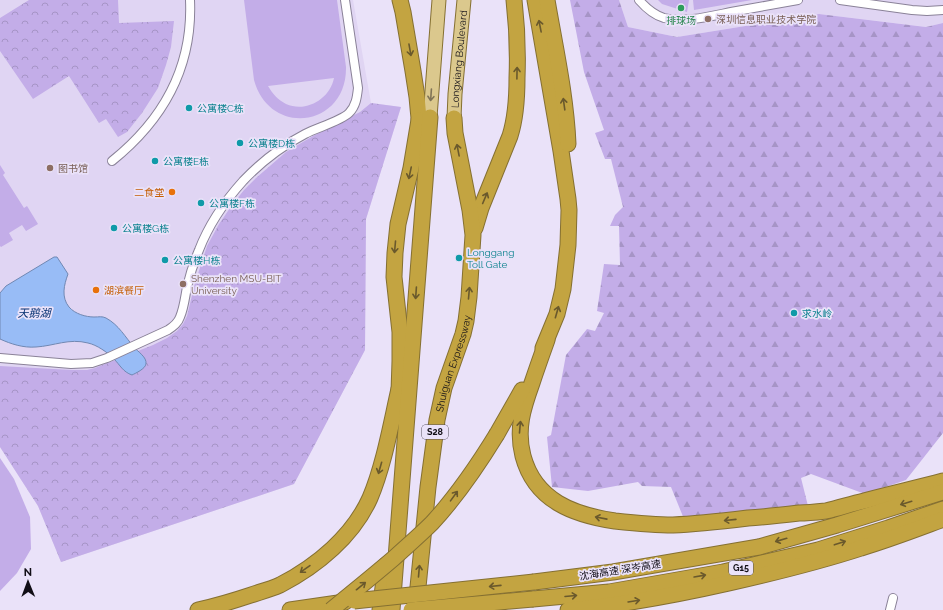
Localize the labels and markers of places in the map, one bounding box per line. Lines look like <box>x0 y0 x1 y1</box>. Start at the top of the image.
marker: 排球场 <box>676 3 686 13</box>
marker: 深圳信息职业技术学院 <box>703 14 713 24</box>
place label: 深圳信息职业技术学院 <box>716 14 816 25</box>
place label: 排球场 <box>666 15 696 26</box>
marker: 公寓楼C栋 <box>184 103 194 113</box>
place label: 公寓楼C栋 <box>197 103 244 114</box>
marker: 公寓楼D栋 <box>235 138 245 148</box>
place label: 公寓楼D栋 <box>248 138 295 149</box>
marker: 公寓楼E栋 <box>150 156 160 166</box>
place label: 公寓楼E栋 <box>163 156 209 167</box>
marker: 图书馆 <box>45 163 55 173</box>
place label: 图书馆 <box>58 163 88 174</box>
place label: 二食堂 <box>134 187 164 198</box>
marker: 二食堂 <box>167 187 177 197</box>
marker: 公寓楼F栋 <box>196 198 206 208</box>
place label: 公寓楼F栋 <box>209 198 255 209</box>
marker: 公寓楼G栋 <box>109 223 119 233</box>
place label: 公寓楼G栋 <box>122 223 169 234</box>
place label: Longgang Toll Gate <box>467 247 514 270</box>
marker: Longgang Toll Gate <box>454 253 464 263</box>
marker: 公寓楼H栋 <box>160 255 170 265</box>
place label: 公寓楼H栋 <box>173 255 220 266</box>
place label: Shenzhen MSU-BIT University <box>191 273 281 296</box>
marker: Shenzhen MSU-BIT University <box>178 279 188 289</box>
marker: 湖滨餐厅 <box>91 285 101 295</box>
place label: 湖滨餐厅 <box>104 285 144 296</box>
marker: 求水岭 <box>789 308 799 318</box>
place label: 求水岭 <box>802 308 832 319</box>

